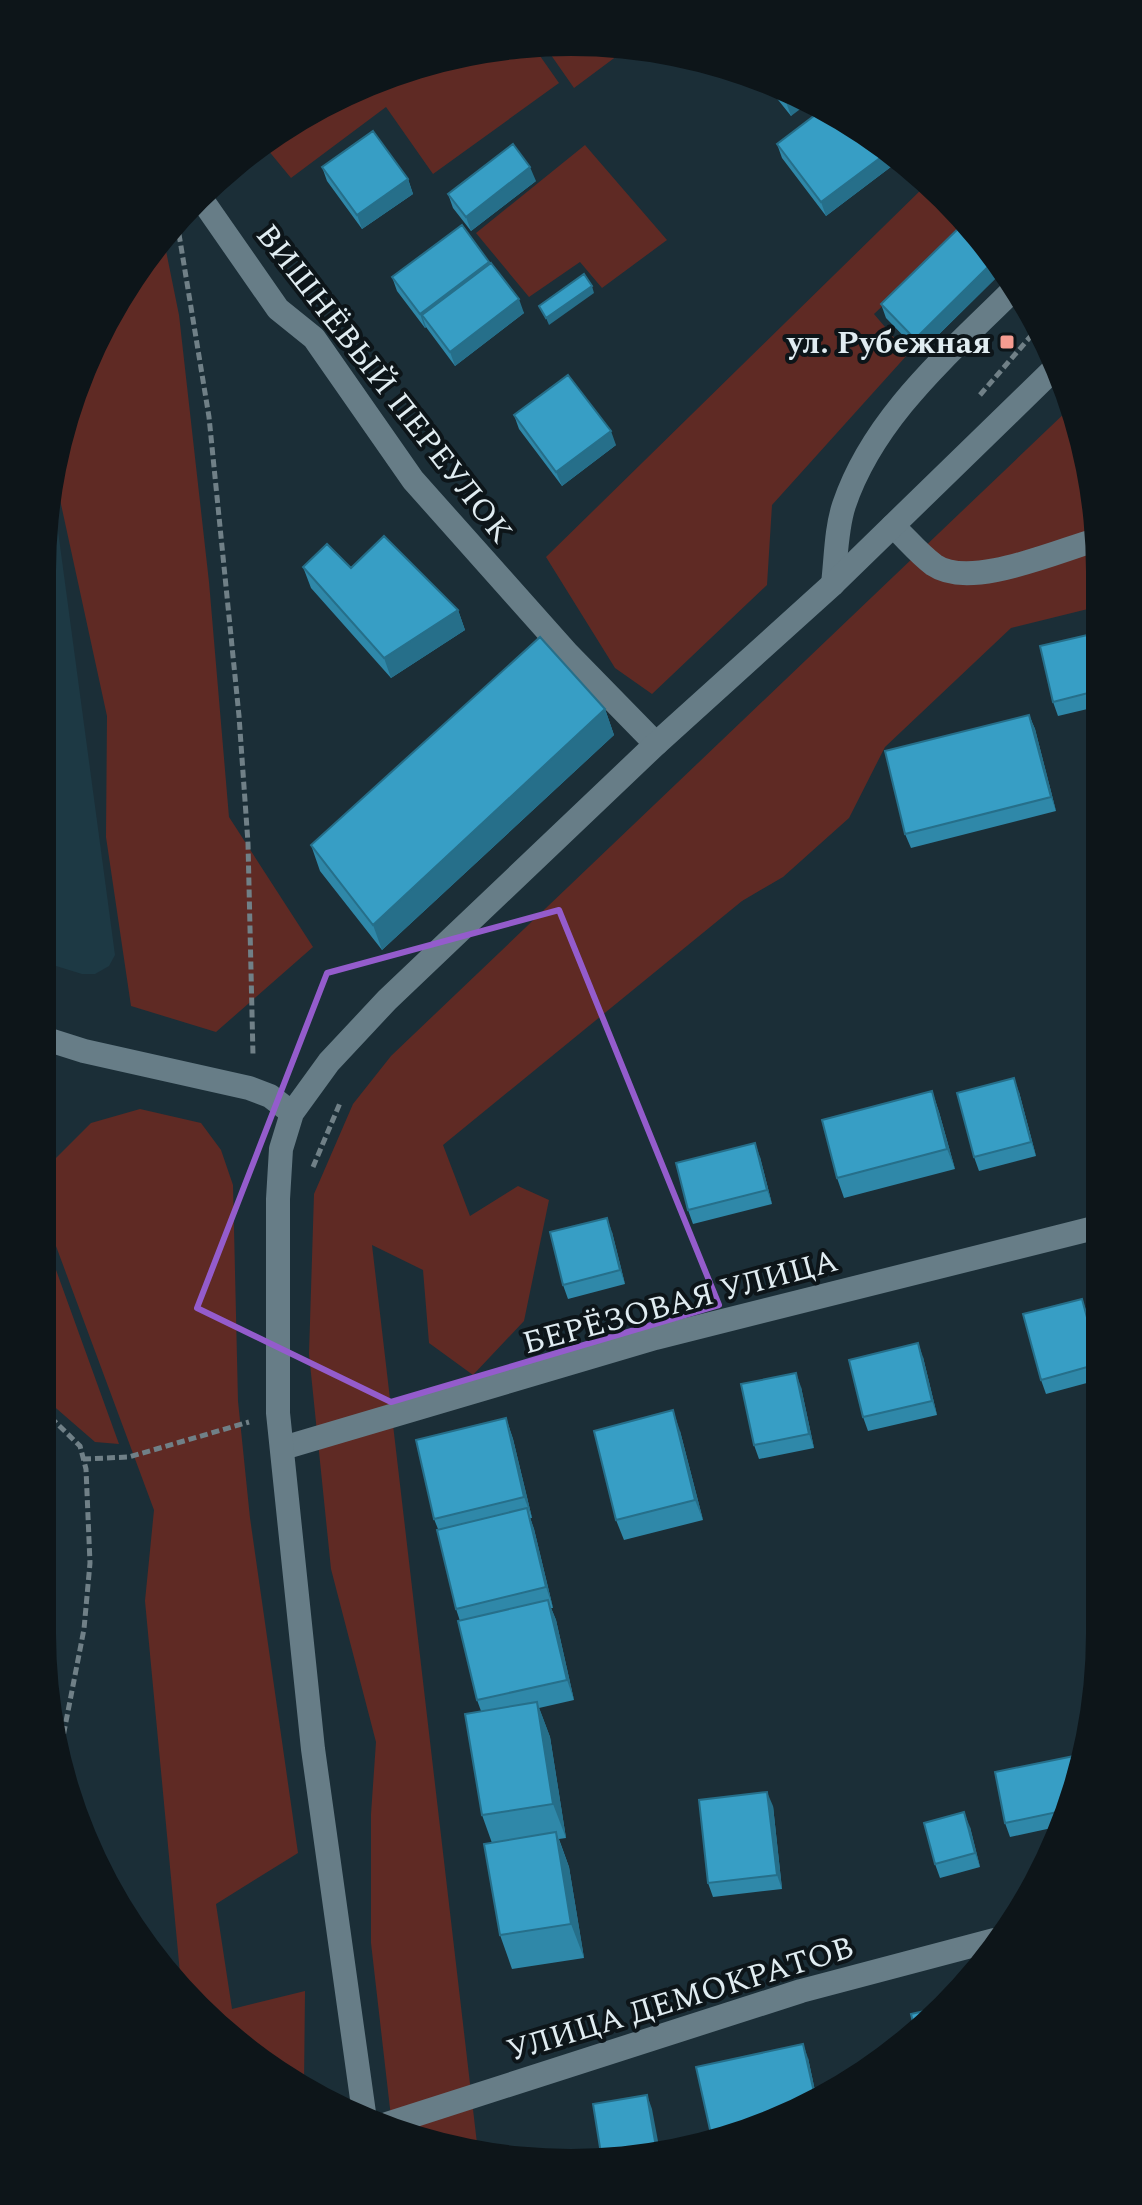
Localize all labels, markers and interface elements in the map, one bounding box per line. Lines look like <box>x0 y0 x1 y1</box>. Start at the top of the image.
street label: ВИШНЁВЫЙ ПЕРЕУЛОК <box>243 214 524 554</box>
place label: ул. Рубежная <box>786 319 991 368</box>
marker: ул. Рубежная <box>998 333 1016 351</box>
street label: БЕРЁЗОВАЯ УЛИЦА <box>517 1237 844 1368</box>
street label: УЛИЦА ДЕМОКРАТОВ <box>501 1923 860 2076</box>

